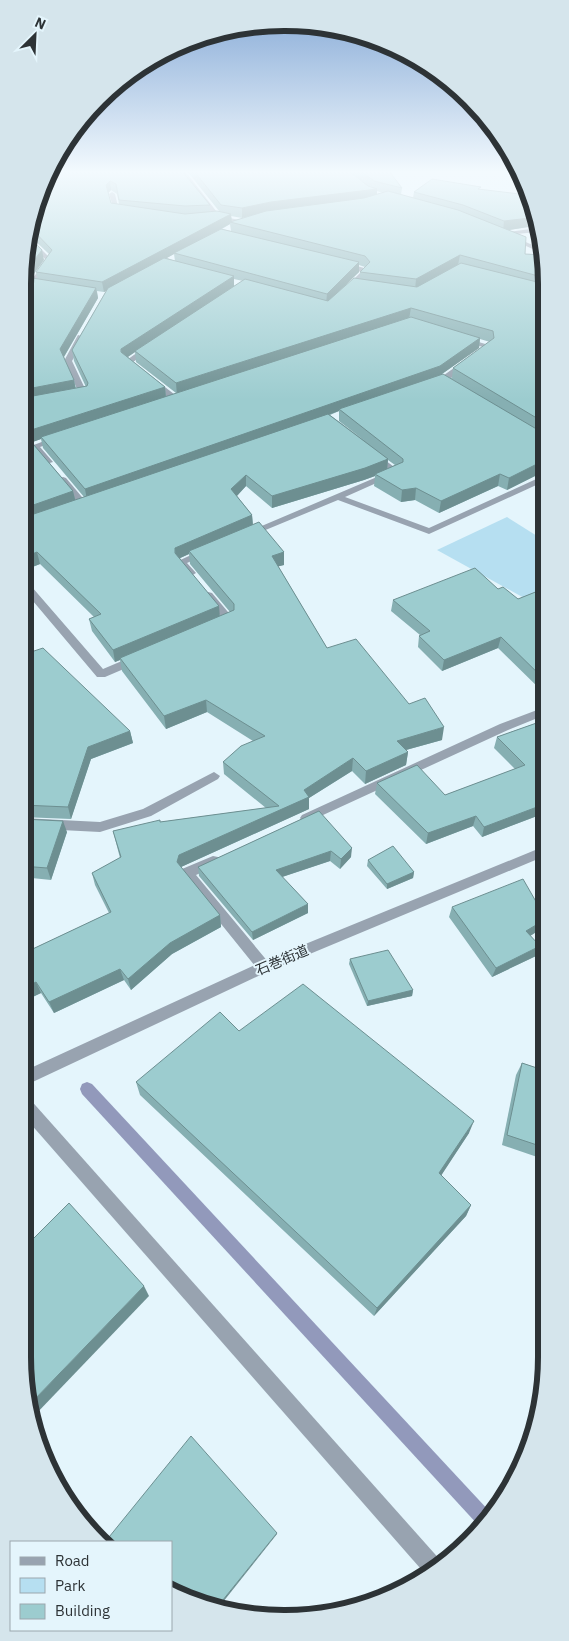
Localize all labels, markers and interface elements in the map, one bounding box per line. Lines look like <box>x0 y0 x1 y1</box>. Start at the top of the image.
north arrow <box>10 10 60 60</box>
text: N <box>32 13 49 33</box>
street label: 石巻街道 <box>253 941 311 979</box>
legend <box>10 1541 172 1631</box>
text: Road <box>55 1551 90 1570</box>
text: Park <box>55 1576 85 1595</box>
text: Building <box>55 1601 110 1620</box>

